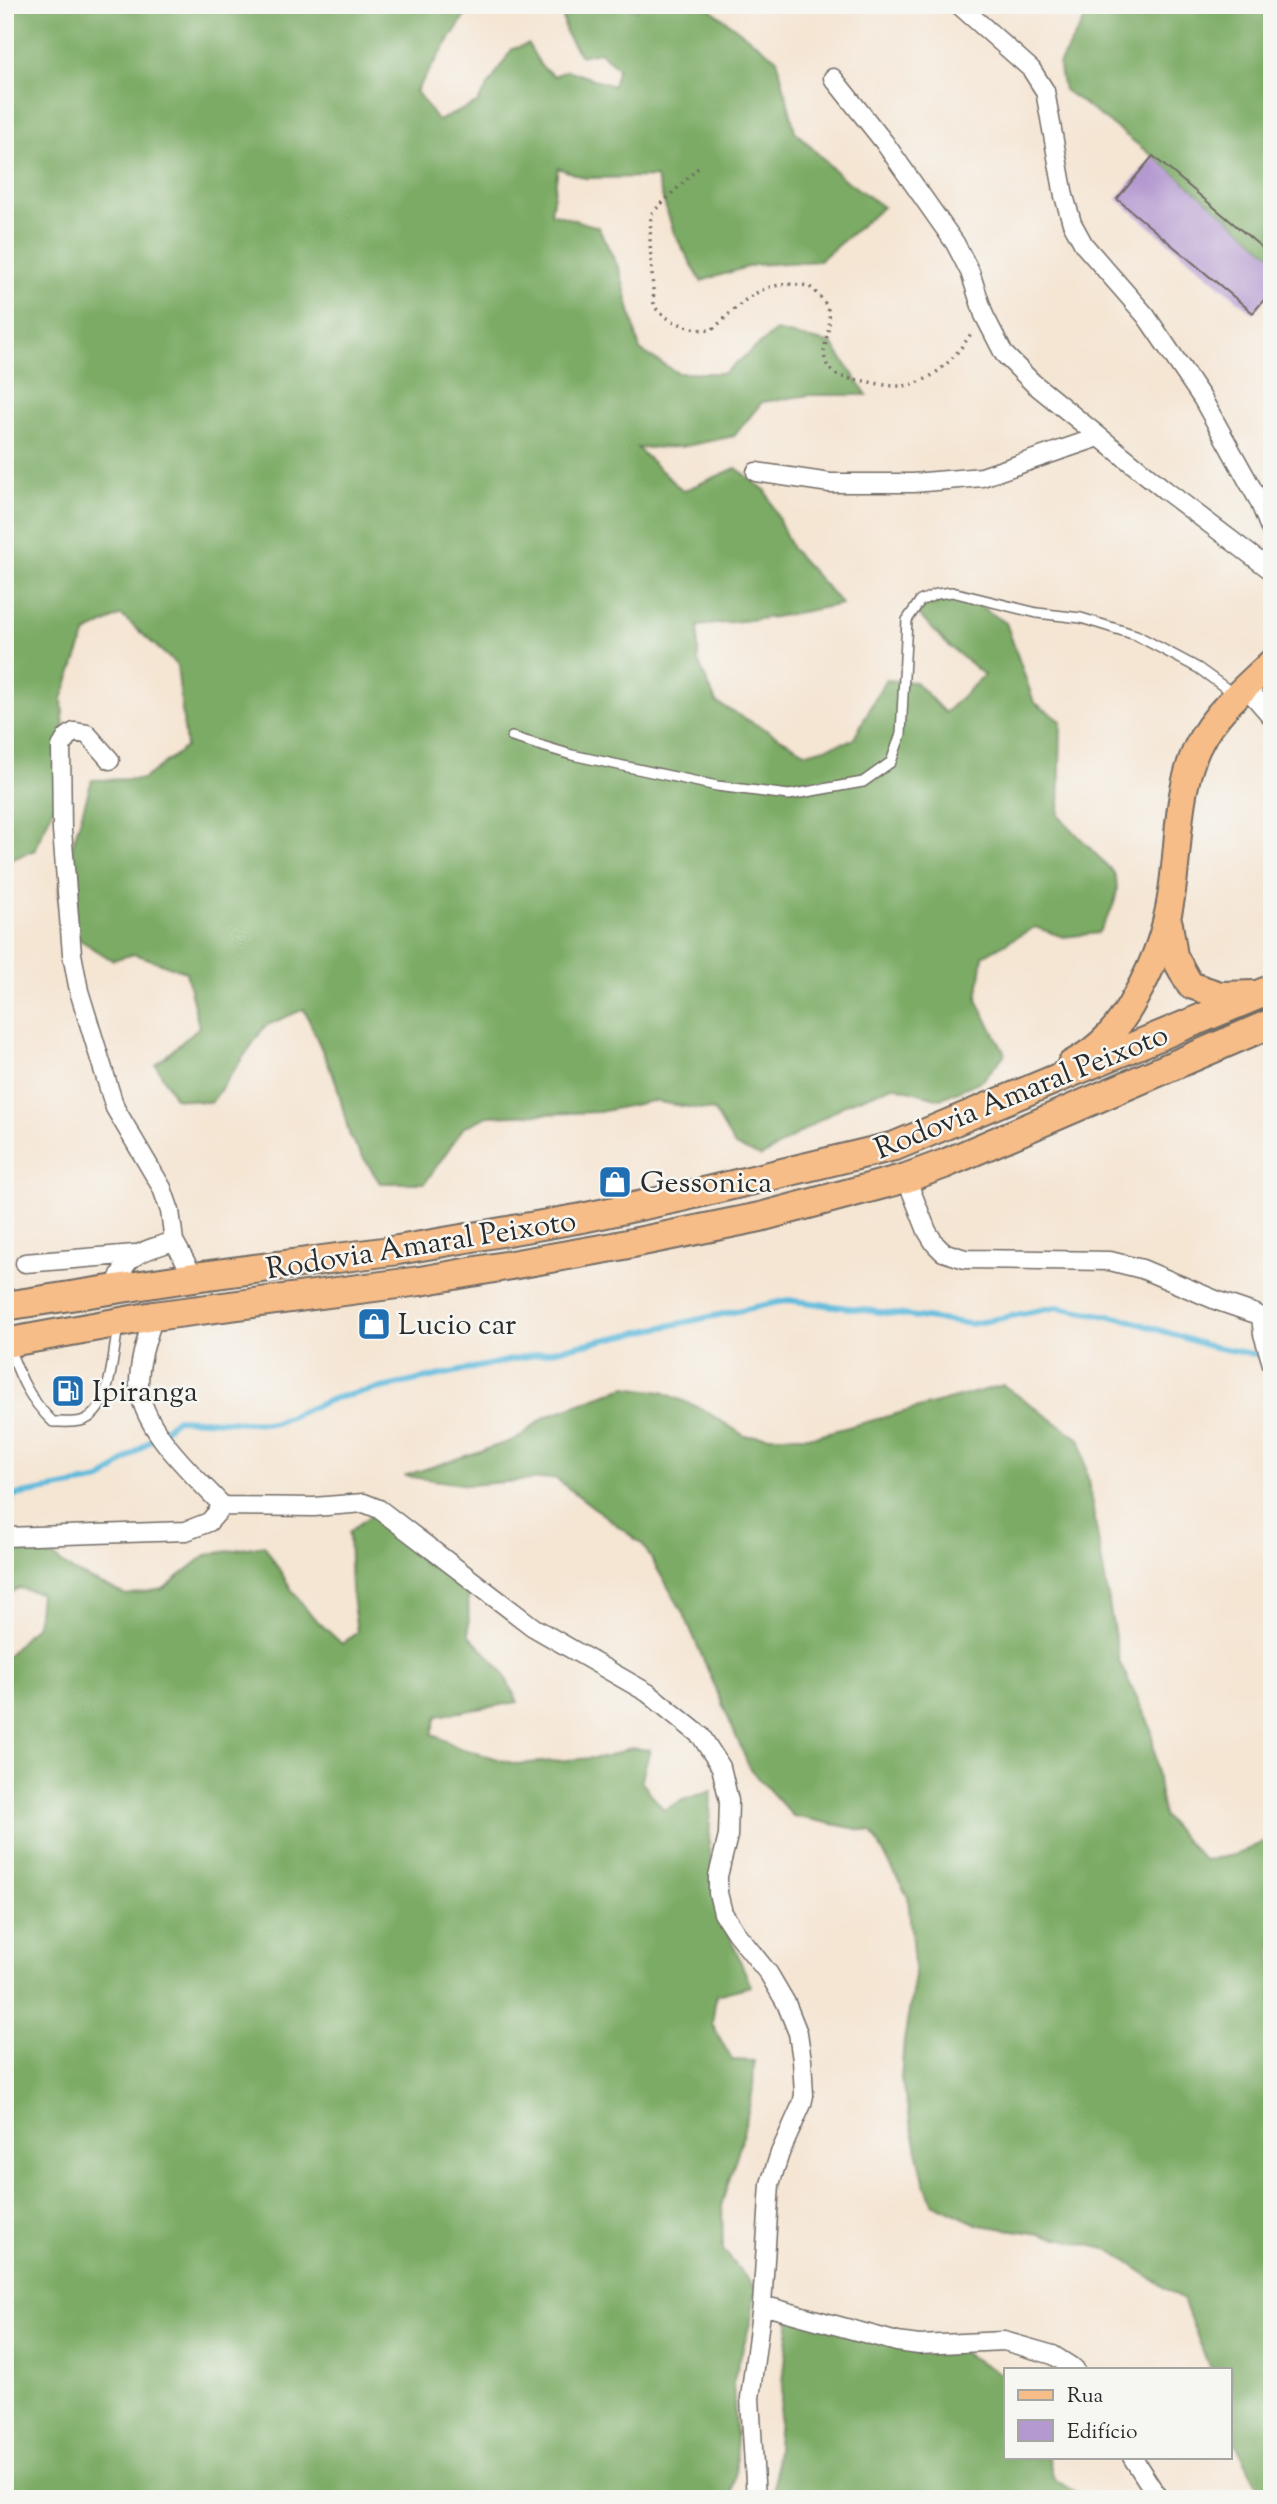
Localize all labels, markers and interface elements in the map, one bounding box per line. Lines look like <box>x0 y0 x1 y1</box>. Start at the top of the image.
street label: Rodovia Amaral Peixoto <box>869 1015 1175 1172</box>
shop icon: Gessonica <box>596 1163 634 1201</box>
place label: Gessonica <box>640 1163 772 1206</box>
street label: Rodovia Amaral Peixoto <box>263 1201 580 1292</box>
shop icon: Lucio car <box>355 1305 393 1343</box>
place label: Lucio car <box>398 1305 516 1348</box>
fuel station icon: Ipiranga <box>49 1372 87 1410</box>
place label: Ipiranga <box>92 1372 198 1415</box>
legend <box>1004 2368 1232 2458</box>
text: Rua <box>1067 2382 1104 2412</box>
text: Edifício <box>1067 2418 1137 2448</box>

